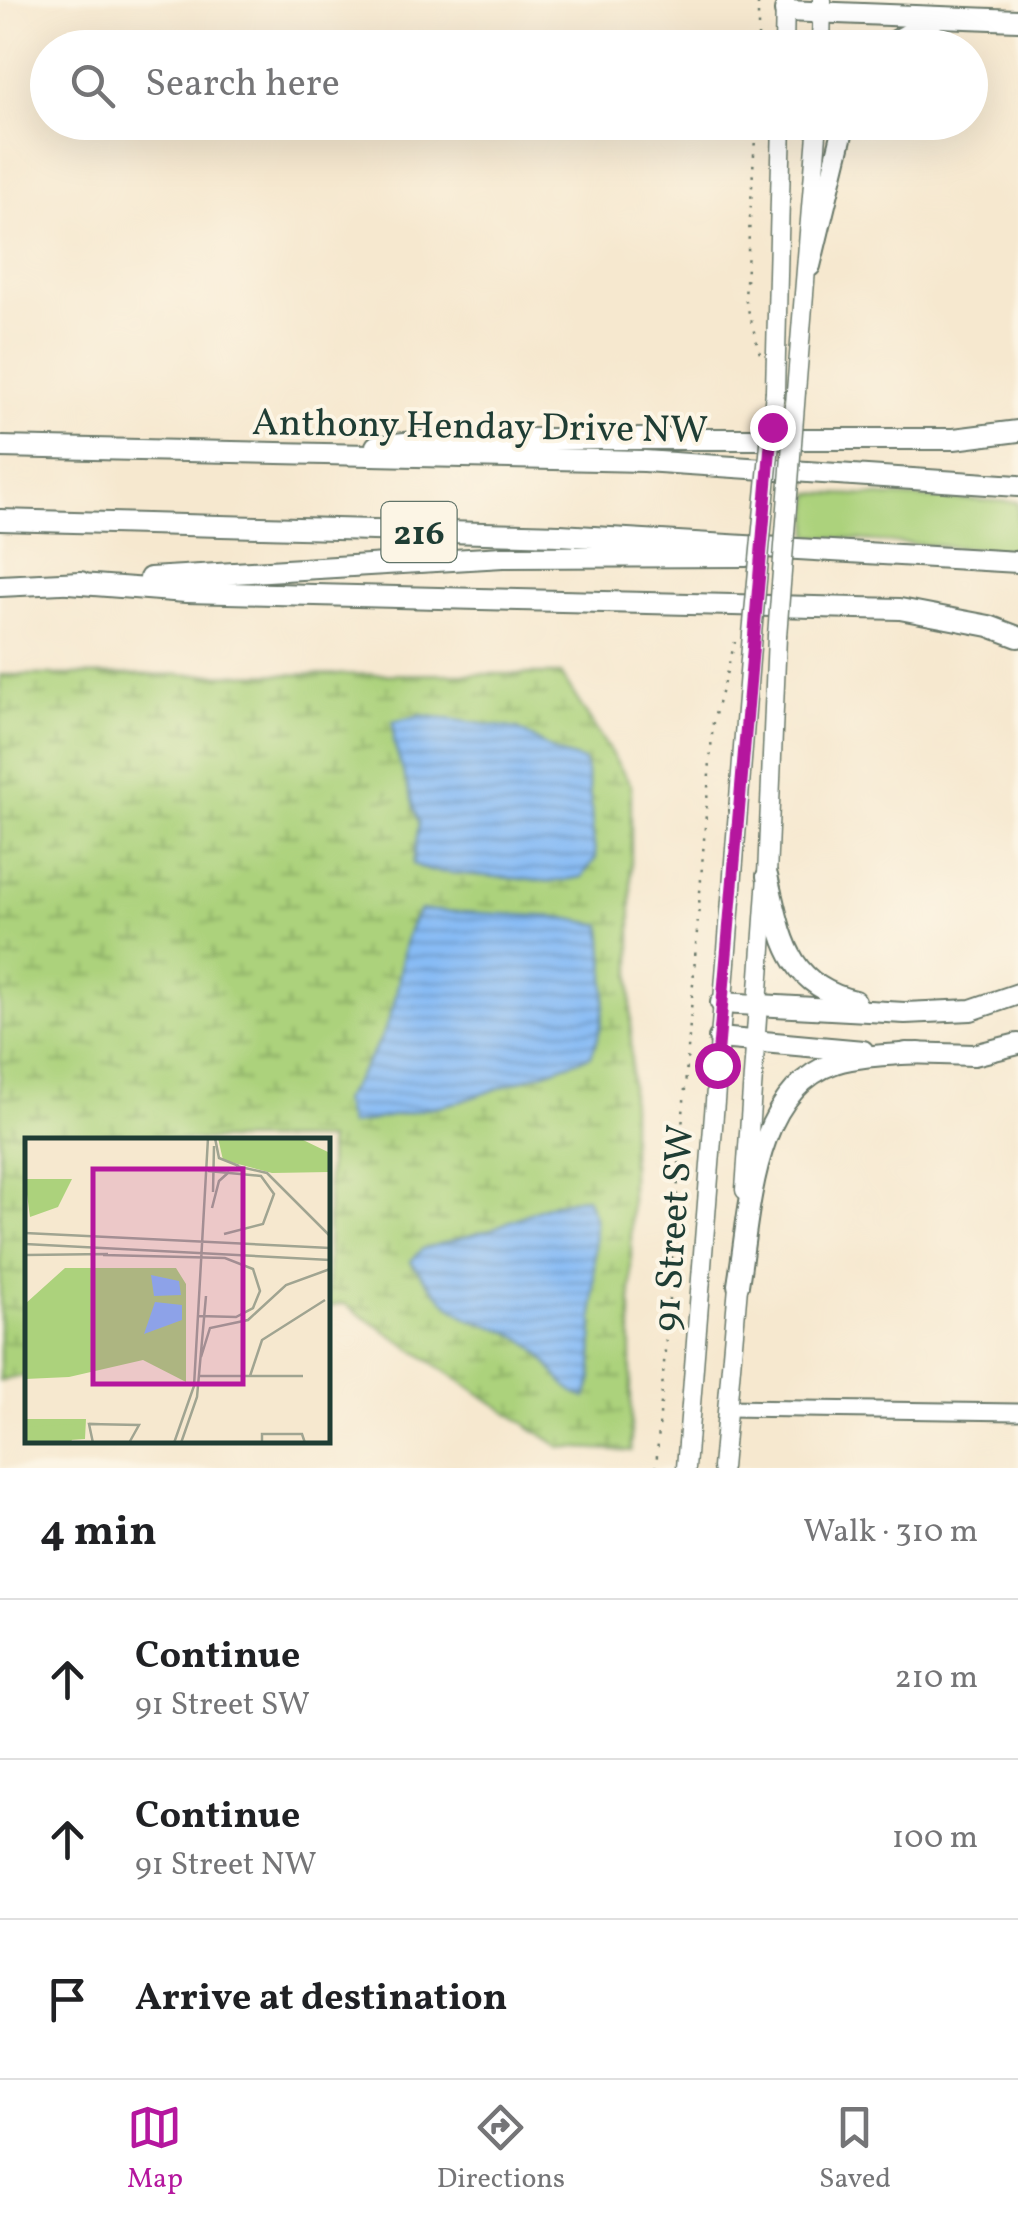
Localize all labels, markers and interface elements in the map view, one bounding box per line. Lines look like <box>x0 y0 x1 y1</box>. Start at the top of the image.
search box <box>30 30 988 140</box>
icon: search <box>65 58 120 113</box>
text: Search here <box>145 59 340 112</box>
street label: Anthony Henday Drive NW <box>251 398 708 459</box>
route end <box>750 405 796 451</box>
road number: 216 <box>382 502 456 562</box>
route start <box>695 1043 741 1089</box>
street label: 91 Street SW <box>642 1123 709 1334</box>
inset map <box>25 1138 330 1443</box>
text: 4 min <box>40 1504 157 1563</box>
text: Walk · 310 m <box>803 1511 978 1555</box>
text: Continue <box>135 1631 300 1684</box>
icon: ahead <box>40 1652 95 1707</box>
text: 210 m <box>894 1657 978 1701</box>
text: 91 Street SW <box>135 1684 310 1728</box>
text: Continue <box>135 1791 300 1844</box>
icon: ahead <box>40 1812 95 1867</box>
text: 100 m <box>892 1817 978 1861</box>
text: 91 Street NW <box>135 1844 317 1888</box>
icon: arrive <box>40 1972 95 2027</box>
text: Arrive at destination <box>135 1973 508 2026</box>
tab: Map <box>127 2100 183 2199</box>
tab: Directions <box>437 2100 565 2199</box>
tab: Saved <box>819 2100 891 2199</box>

